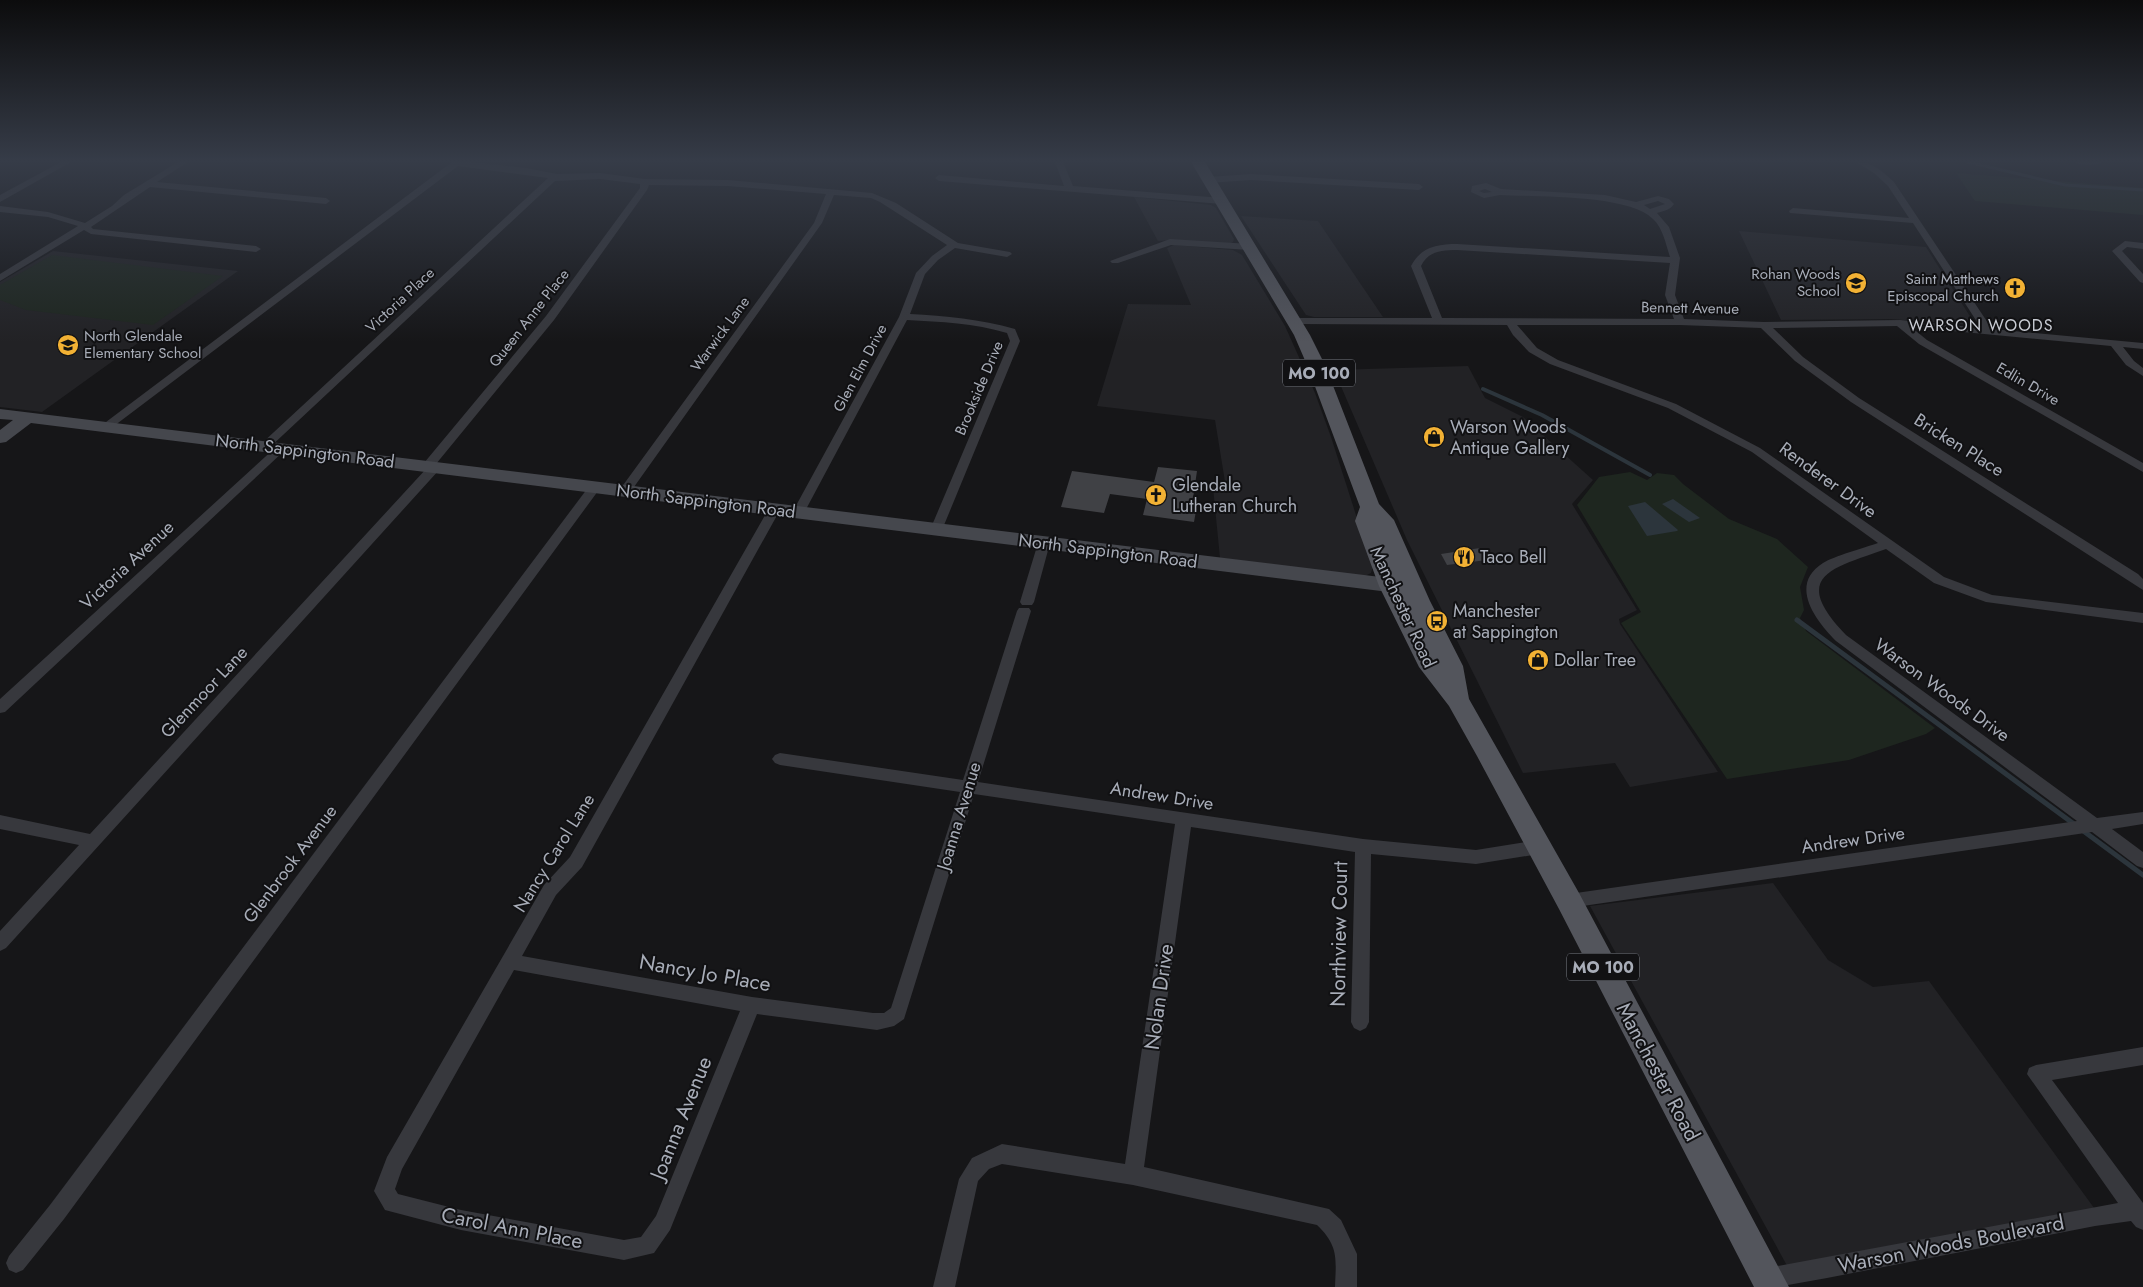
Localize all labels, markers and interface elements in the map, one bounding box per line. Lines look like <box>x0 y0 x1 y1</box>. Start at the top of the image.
street label: Victoria Place <box>361 262 440 338</box>
place label: Rohan Woods School <box>1751 263 1840 302</box>
street label: Queen Anne Place <box>484 264 575 372</box>
place label: Saint Matthews Episcopal Church <box>1887 268 1999 307</box>
school or university icon: Rohan Woods School <box>1844 271 1868 295</box>
church icon: Saint Matthews Episcopal Church <box>2003 276 2027 300</box>
street label: Warwick Lane <box>685 292 755 376</box>
street label: Bennett Avenue <box>1641 296 1739 320</box>
district label: WARSON WOODS <box>1909 314 2053 337</box>
street label: Glen Elm Drive <box>828 320 892 416</box>
place label: North Glendale Elementary School <box>84 325 201 364</box>
school or university icon: North Glendale Elementary School <box>56 333 80 357</box>
street label: Brookside Drive <box>949 337 1009 438</box>
street label: Edlin Drive <box>1992 357 2064 411</box>
road number: MO 100 <box>1283 359 1355 386</box>
street label: Bricken Place <box>1909 407 2009 483</box>
place label: Warson Woods Antique Gallery <box>1450 414 1570 461</box>
shop icon: Warson Woods Antique Gallery <box>1422 425 1446 449</box>
street label: North Sappington Road <box>214 427 396 475</box>
street label: Renderer Drive <box>1774 436 1882 524</box>
place label: Glendale Lutheran Church <box>1172 472 1297 519</box>
street label: North Sappington Road <box>615 477 797 525</box>
church icon: Glendale Lutheran Church <box>1144 483 1168 507</box>
street label: Victoria Avenue <box>74 514 180 616</box>
street label: North Sappington Road <box>1017 527 1199 575</box>
street label: Manchester Road <box>1363 542 1443 672</box>
place label: Taco Bell <box>1480 544 1547 570</box>
restaurant icon: Taco Bell <box>1452 545 1476 569</box>
place label: Manchester at Sappington <box>1453 598 1558 645</box>
bus stop icon: Manchester at Sappington <box>1425 609 1449 633</box>
street label: Warson Woods Drive <box>1869 632 2015 748</box>
street label: Glenmoor Lane <box>154 640 254 744</box>
place label: Dollar Tree <box>1554 647 1636 673</box>
shop icon: Dollar Tree <box>1526 648 1550 672</box>
street label: Joanna Avenue <box>930 759 988 875</box>
street label: Andrew Drive <box>1109 775 1215 817</box>
street label: Nancy Carol Lane <box>507 789 601 917</box>
street label: Glenbrook Avenue <box>237 799 343 929</box>
street label: Andrew Drive <box>1800 820 1906 860</box>
street label: Northview Court <box>1323 861 1355 1007</box>
street label: Nolan Drive <box>1137 942 1181 1052</box>
street label: Nancy Jo Place <box>637 947 773 999</box>
road number: MO 100 <box>1567 954 1639 980</box>
street label: Manchester Road <box>1609 997 1707 1147</box>
street label: Joanna Avenue <box>642 1052 719 1187</box>
street label: Carol Ann Place <box>439 1200 585 1256</box>
street label: Warson Woods Boulevard <box>1835 1207 2067 1281</box>

